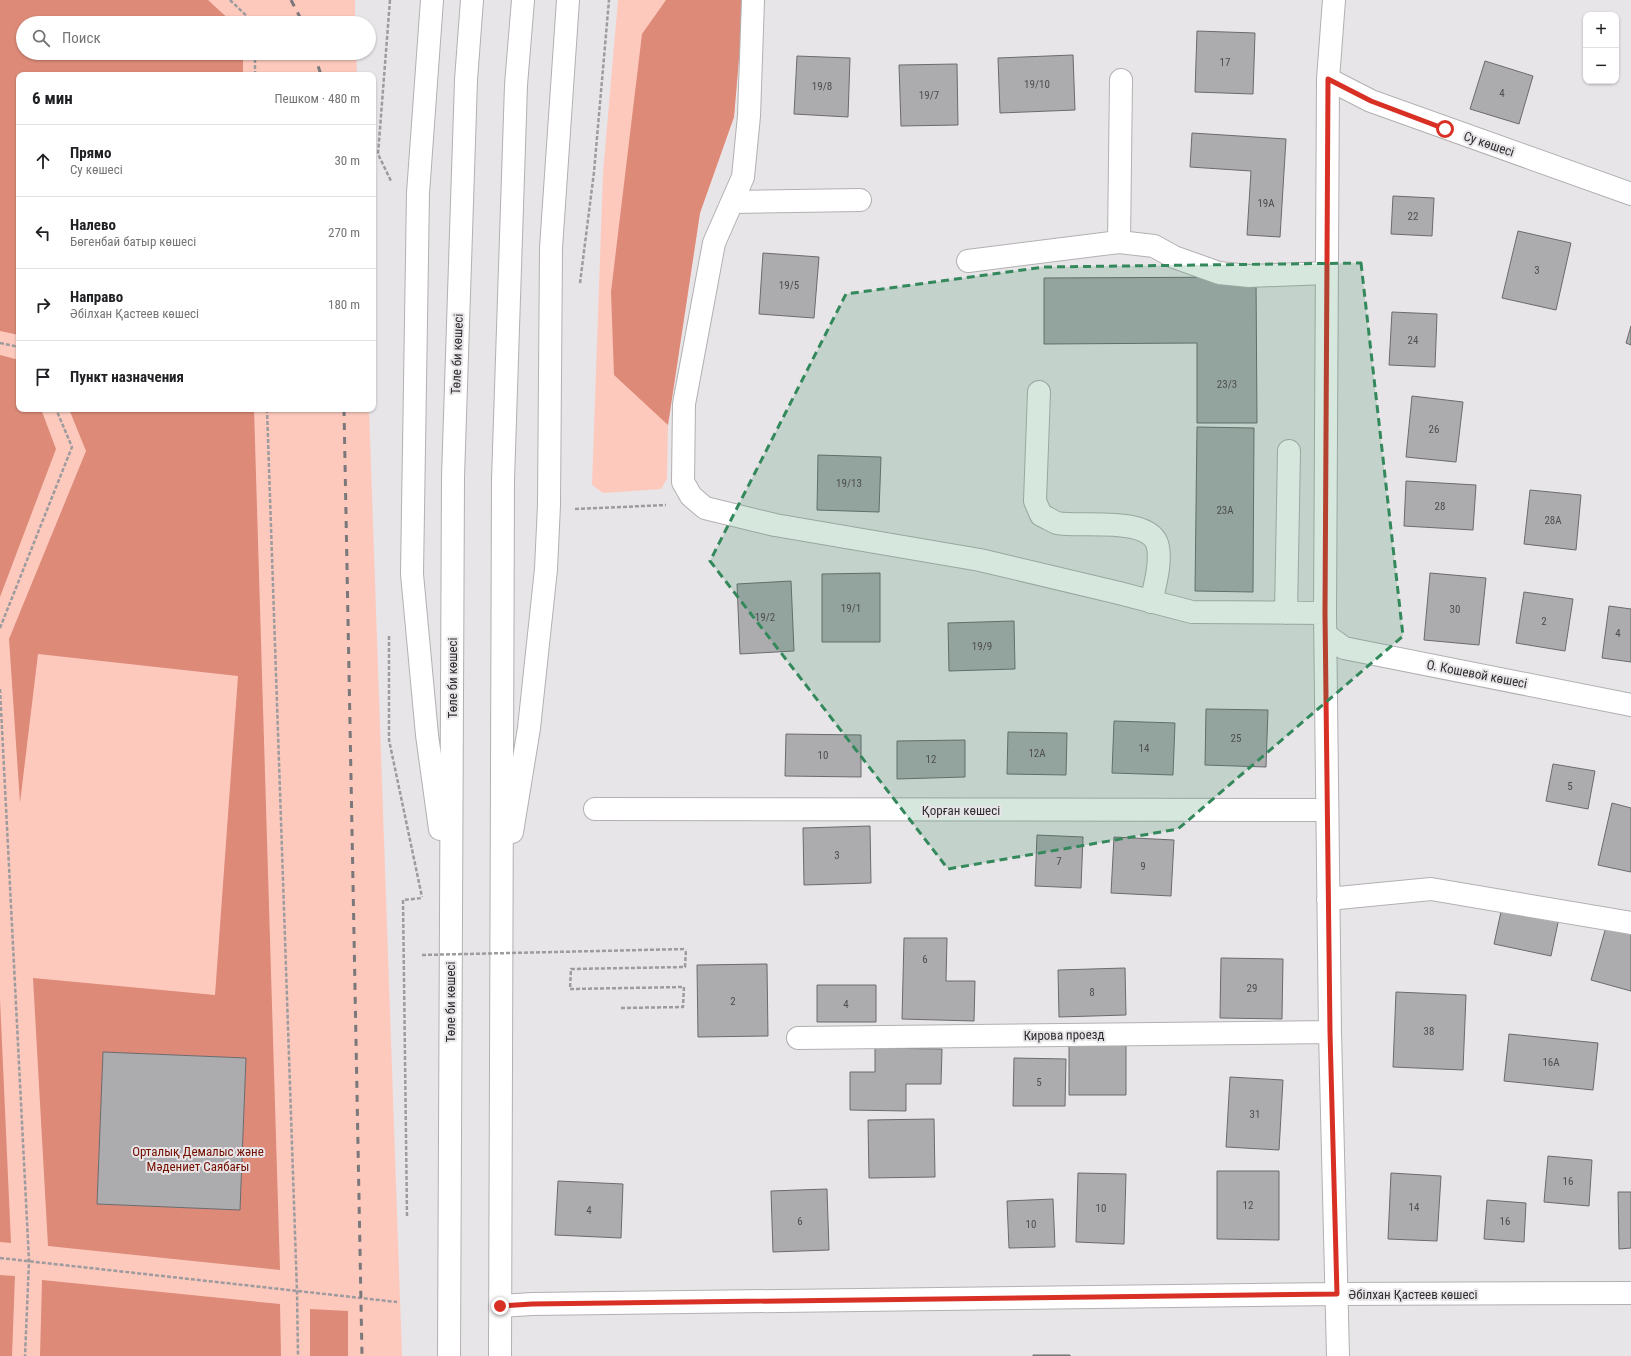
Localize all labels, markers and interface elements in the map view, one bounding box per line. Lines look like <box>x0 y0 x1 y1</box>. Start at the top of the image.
map controls <box>1583 12 1619 84</box>
button: + <box>1583 12 1619 48</box>
search box <box>16 16 376 60</box>
icon: search <box>30 27 52 49</box>
text: Поиск <box>62 29 101 47</box>
button: − <box>1583 48 1619 84</box>
house number: 17 <box>1220 56 1230 69</box>
house number: 19/10 <box>1024 78 1050 91</box>
house number: 19/8 <box>812 80 832 93</box>
house number: 4 <box>1499 87 1505 100</box>
text: 6 мин <box>32 88 73 108</box>
house number: 19/7 <box>919 89 939 102</box>
text: Пешком · 480 m <box>274 91 360 106</box>
route start <box>1436 120 1454 138</box>
street label: Су көшесі <box>1462 128 1516 160</box>
text: Прямо <box>70 144 111 162</box>
icon: ahead <box>32 150 54 172</box>
text: 30 m <box>334 153 360 168</box>
text: Су көшесі <box>70 162 123 177</box>
house number: 19А <box>1257 197 1275 210</box>
house number: 22 <box>1408 210 1418 223</box>
text: Налево <box>70 216 116 234</box>
icon: left <box>32 222 54 244</box>
text: 270 m <box>328 225 360 240</box>
text: Бөгенбай батыр көшесі <box>70 234 196 249</box>
house number: 3 <box>1534 264 1540 277</box>
house number: 19/5 <box>779 279 799 292</box>
text: Направо <box>70 288 123 306</box>
icon: right <box>32 294 54 316</box>
text: 180 m <box>328 297 360 312</box>
text: Әбілхан Қастеев көшесі <box>70 306 199 321</box>
street label: Төле би көшесі <box>448 313 466 395</box>
house number: 24 <box>1408 334 1419 347</box>
icon: arrive <box>32 366 54 388</box>
text: Пункт назначения <box>70 368 184 386</box>
house number: 23/3 <box>1217 378 1237 391</box>
house number: 26 <box>1429 423 1439 436</box>
house number: 19/13 <box>836 477 862 490</box>
house number: 28 <box>1435 500 1445 513</box>
house number: 23А <box>1216 504 1234 517</box>
house number: 28А <box>1544 514 1562 527</box>
house number: 19/1 <box>841 602 861 615</box>
house number: 30 <box>1450 603 1460 616</box>
house number: 19/2 <box>755 611 775 624</box>
house number: 2 <box>1541 615 1547 628</box>
house number: 4 <box>1615 627 1621 640</box>
street label: Төле би көшесі <box>445 638 460 718</box>
house number: 19/9 <box>972 640 992 653</box>
street label: О. Кошевой көшесі <box>1426 657 1528 691</box>
house number: 25 <box>1231 732 1241 745</box>
house number: 14 <box>1139 742 1150 755</box>
house number: 12А <box>1028 747 1046 760</box>
house number: 10 <box>818 749 828 762</box>
house number: 12 <box>926 753 936 766</box>
house number: 5 <box>1567 780 1573 793</box>
street label: Қорған көшесі <box>922 803 1000 818</box>
house number: 3 <box>834 849 840 862</box>
house number: 7 <box>1056 855 1062 868</box>
house number: 9 <box>1140 860 1146 873</box>
house number: 6 <box>922 953 928 966</box>
street label: Төле би көшесі <box>443 962 458 1042</box>
house number: 29 <box>1247 982 1257 995</box>
house number: 8 <box>1089 986 1095 999</box>
house number: 2 <box>730 995 736 1008</box>
house number: 4 <box>843 998 849 1011</box>
house number: 38 <box>1424 1025 1434 1038</box>
street label: Кирова проезд <box>1023 1027 1105 1043</box>
house number: 16А <box>1542 1056 1560 1069</box>
house number: 5 <box>1036 1076 1042 1089</box>
house number: 31 <box>1250 1108 1260 1121</box>
park label: Орталық Демалыс және Мәдениет Саябағы <box>132 1144 264 1174</box>
house number: 16 <box>1563 1175 1573 1188</box>
house number: 12 <box>1243 1199 1253 1212</box>
house number: 14 <box>1409 1201 1420 1214</box>
house number: 10 <box>1096 1202 1106 1215</box>
house number: 4 <box>586 1204 592 1217</box>
house number: 6 <box>797 1215 803 1228</box>
house number: 16 <box>1500 1215 1510 1228</box>
house number: 10 <box>1026 1218 1036 1231</box>
street label: Әбілхан Қастеев көшесі <box>1348 1287 1478 1302</box>
route end <box>491 1297 509 1315</box>

